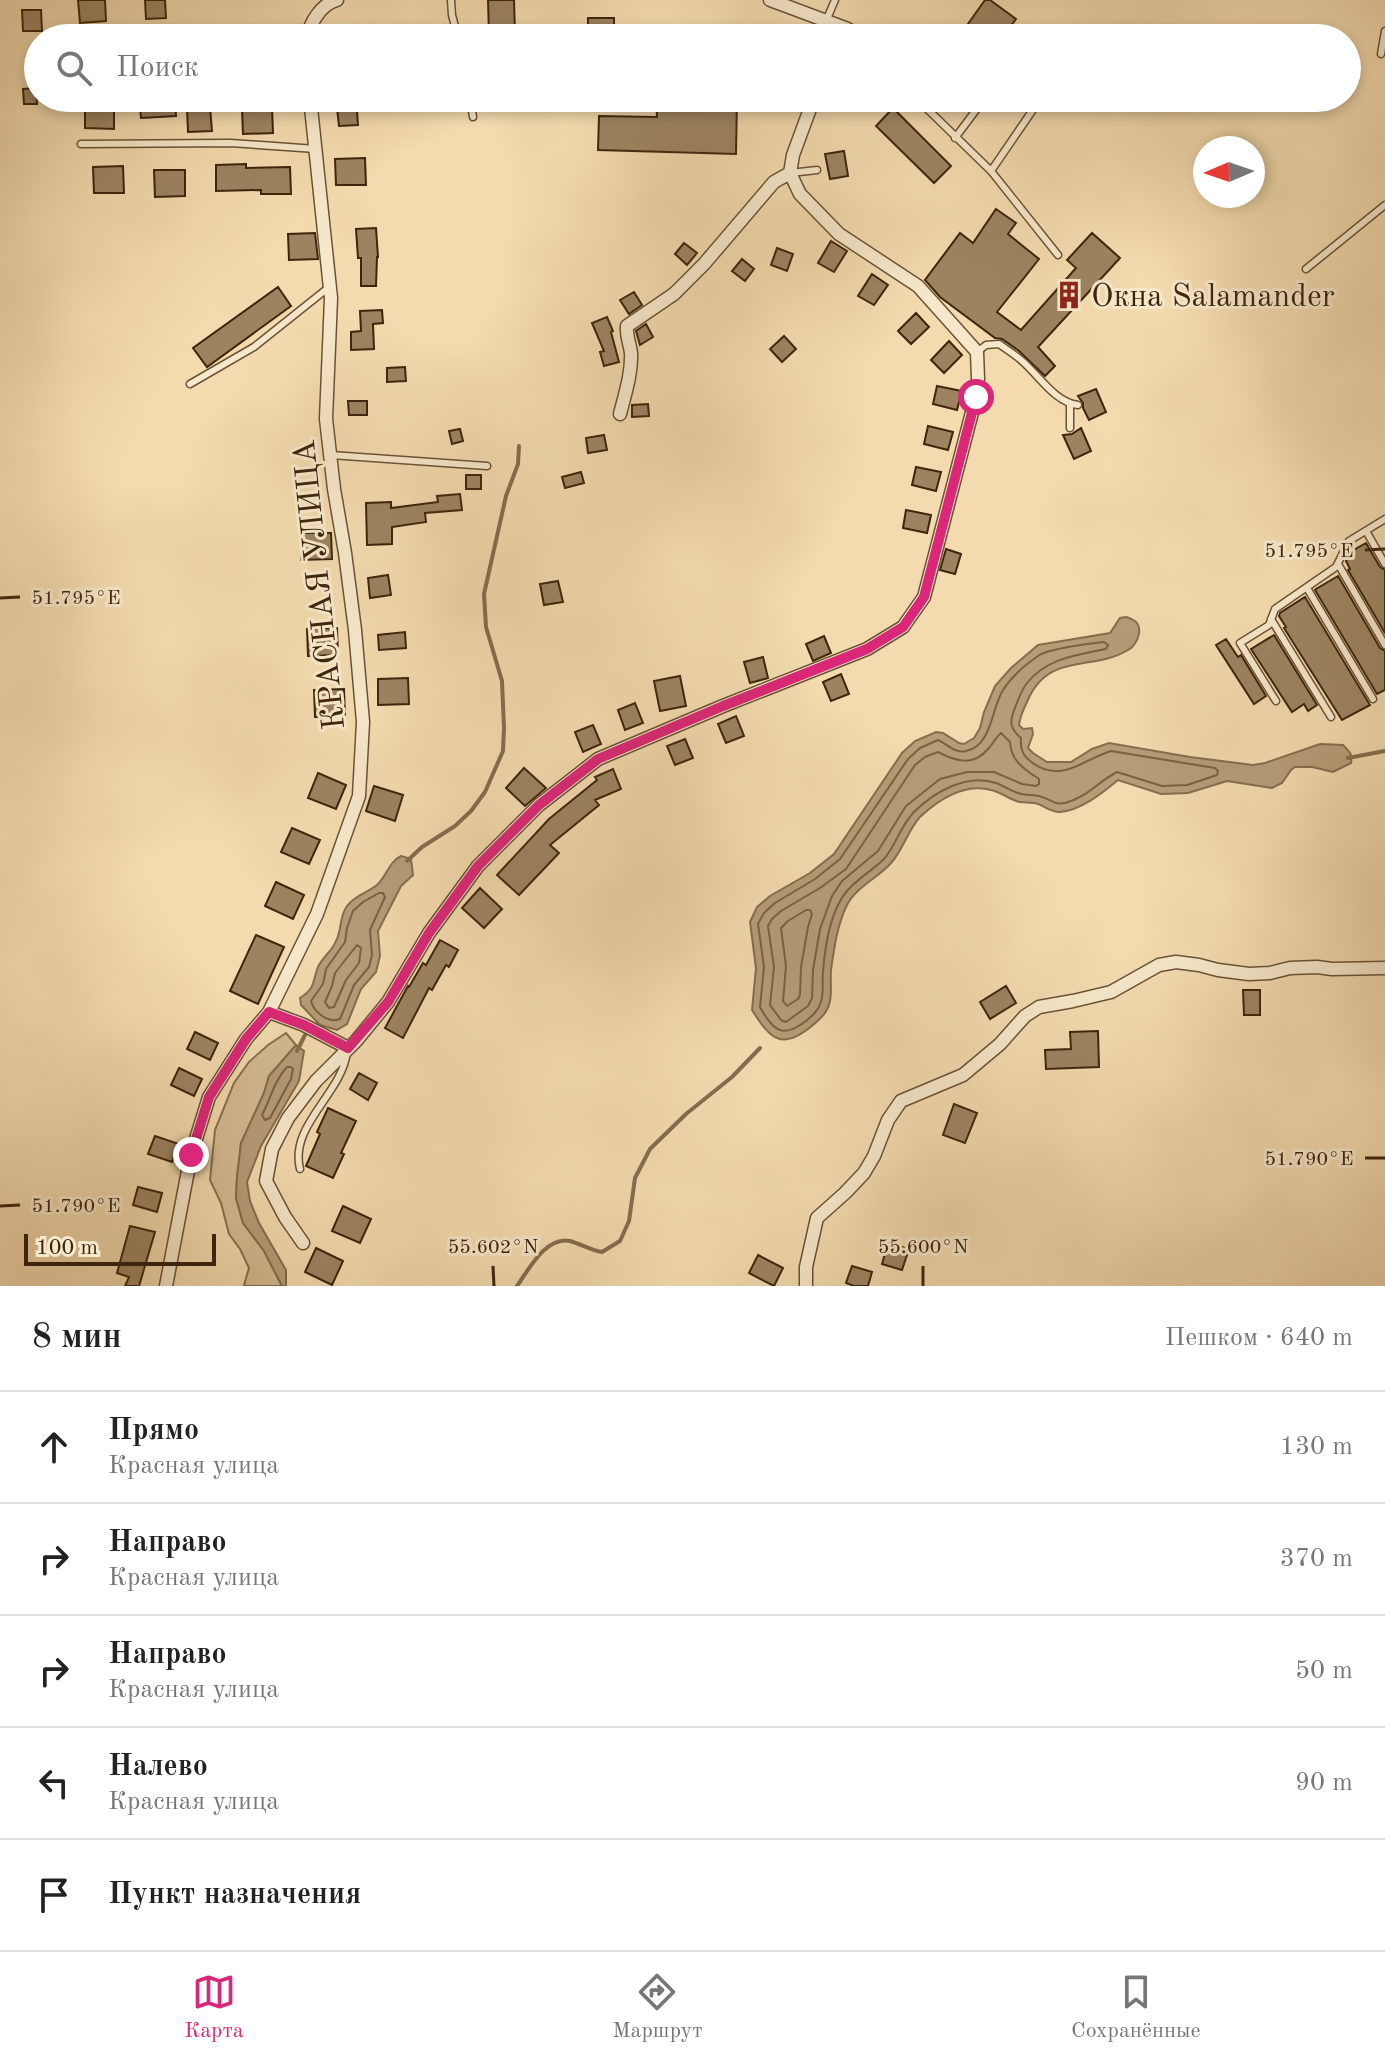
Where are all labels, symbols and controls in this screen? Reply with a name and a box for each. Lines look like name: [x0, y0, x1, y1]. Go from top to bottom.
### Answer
search box: [24, 24, 1361, 112]
icon: search: [52, 46, 96, 90]
text: Поиск: [116, 53, 199, 83]
north arrow: [1193, 136, 1265, 208]
building icon: Окна Salamander: [1054, 280, 1084, 310]
place label: Окна Salamander: [1091, 282, 1335, 314]
route start: [958, 379, 994, 415]
street label: КРАСНАЯ УЛИЦА: [290, 438, 352, 731]
text: 51.795°E: [1265, 542, 1354, 562]
text: 51.795°E: [32, 589, 121, 609]
route end: [173, 1137, 209, 1173]
text: 51.790°E: [1265, 1150, 1354, 1170]
text: 51.790°E: [32, 1197, 121, 1217]
scale bar: [24, 1230, 216, 1266]
text: 100 m: [36, 1237, 98, 1259]
text: 55.602°N: [448, 1238, 538, 1258]
text: 55.600°N: [878, 1238, 968, 1258]
text: 8 мин: [32, 1321, 122, 1355]
text: Пешком · 640 m: [1165, 1325, 1353, 1351]
text: Прямо: [108, 1416, 199, 1446]
icon: ahead: [32, 1425, 76, 1469]
text: 130 m: [1280, 1434, 1353, 1460]
text: Красная улица: [108, 1453, 279, 1479]
text: Направо: [108, 1528, 227, 1558]
icon: right: [32, 1537, 76, 1581]
text: 370 m: [1280, 1546, 1353, 1572]
text: Красная улица: [108, 1565, 279, 1591]
text: Направо: [108, 1640, 227, 1670]
icon: right: [32, 1649, 76, 1693]
text: 50 m: [1295, 1658, 1353, 1684]
text: Красная улица: [108, 1677, 279, 1703]
text: Налево: [108, 1752, 208, 1782]
icon: left: [32, 1761, 76, 1805]
text: 90 m: [1295, 1770, 1353, 1796]
text: Красная улица: [108, 1789, 279, 1815]
icon: arrive: [32, 1873, 76, 1917]
text: Пункт назначения: [108, 1880, 361, 1910]
tab: Карта: [184, 1970, 244, 2045]
tab: Маршрут: [612, 1970, 703, 2045]
tab: Сохранённые: [1071, 1970, 1201, 2045]

